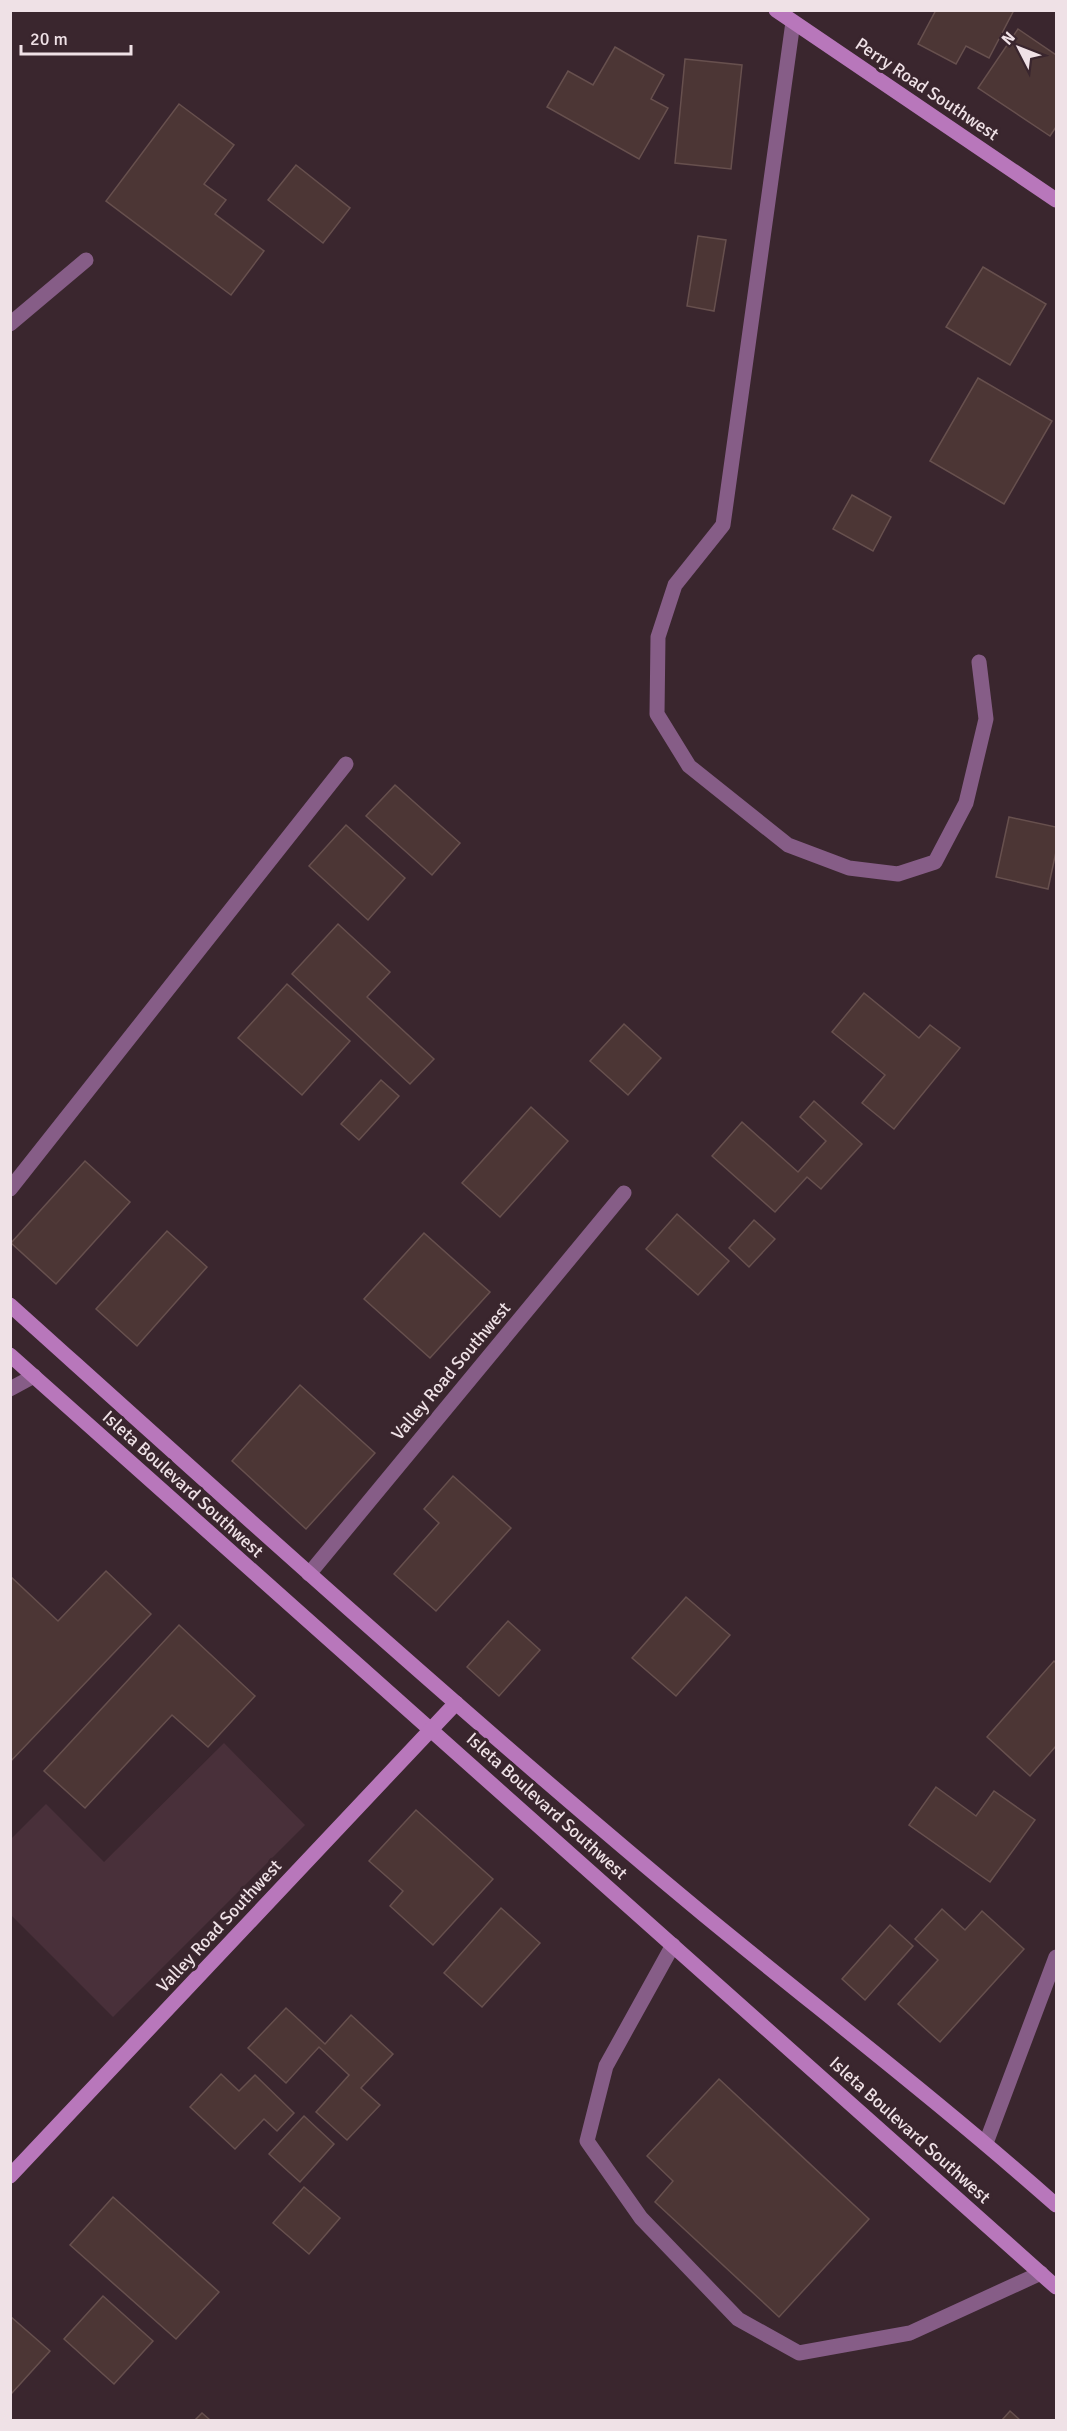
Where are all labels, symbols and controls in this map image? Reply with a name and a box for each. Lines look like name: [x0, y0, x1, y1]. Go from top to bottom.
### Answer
scale bar: [21, 18, 130, 56]
north arrow: [989, 18, 1049, 78]
text: 20 m: [30, 28, 68, 50]
text: N: [997, 28, 1020, 49]
street label: Perry Road Southwest: [851, 33, 1003, 145]
street label: Valley Road Southwest: [387, 1297, 515, 1445]
street label: Isleta Boulevard Southwest: [98, 1406, 268, 1562]
street label: Isleta Boulevard Southwest: [462, 1728, 632, 1884]
street label: Valley Road Southwest: [152, 1855, 286, 1997]
street label: Isleta Boulevard Southwest: [825, 2052, 995, 2208]

